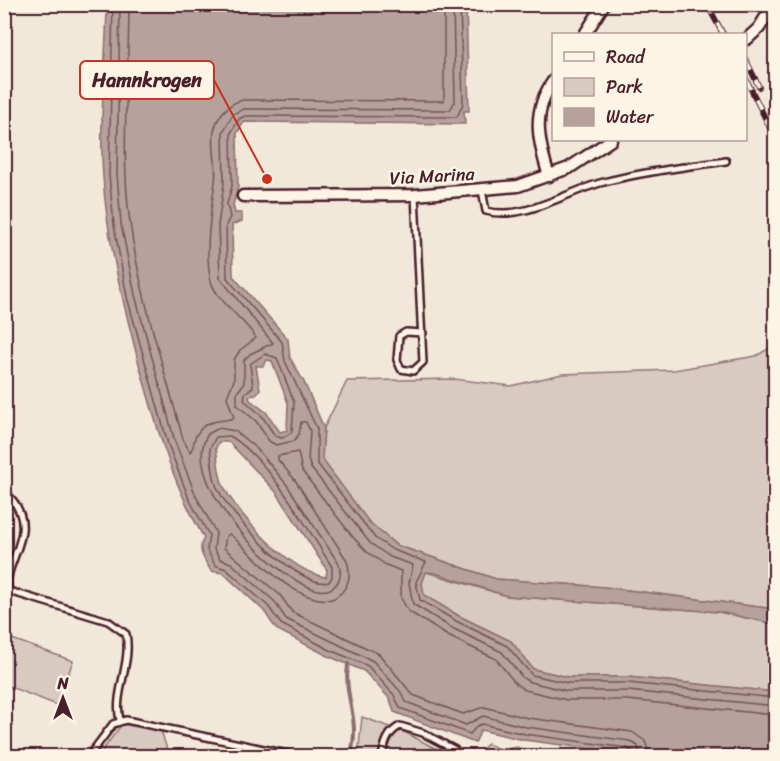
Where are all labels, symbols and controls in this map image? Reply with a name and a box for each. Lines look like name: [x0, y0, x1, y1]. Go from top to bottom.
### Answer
legend: [552, 33, 747, 141]
text: Road: [606, 41, 646, 73]
callout: Hamnkrogen: [80, 61, 214, 99]
text: Hamnkrogen: [91, 63, 202, 98]
text: Park: [606, 71, 643, 103]
text: Water: [606, 101, 655, 133]
street label: Via Marina: [389, 158, 476, 194]
north arrow: [33, 668, 93, 728]
text: N: [56, 669, 69, 698]

